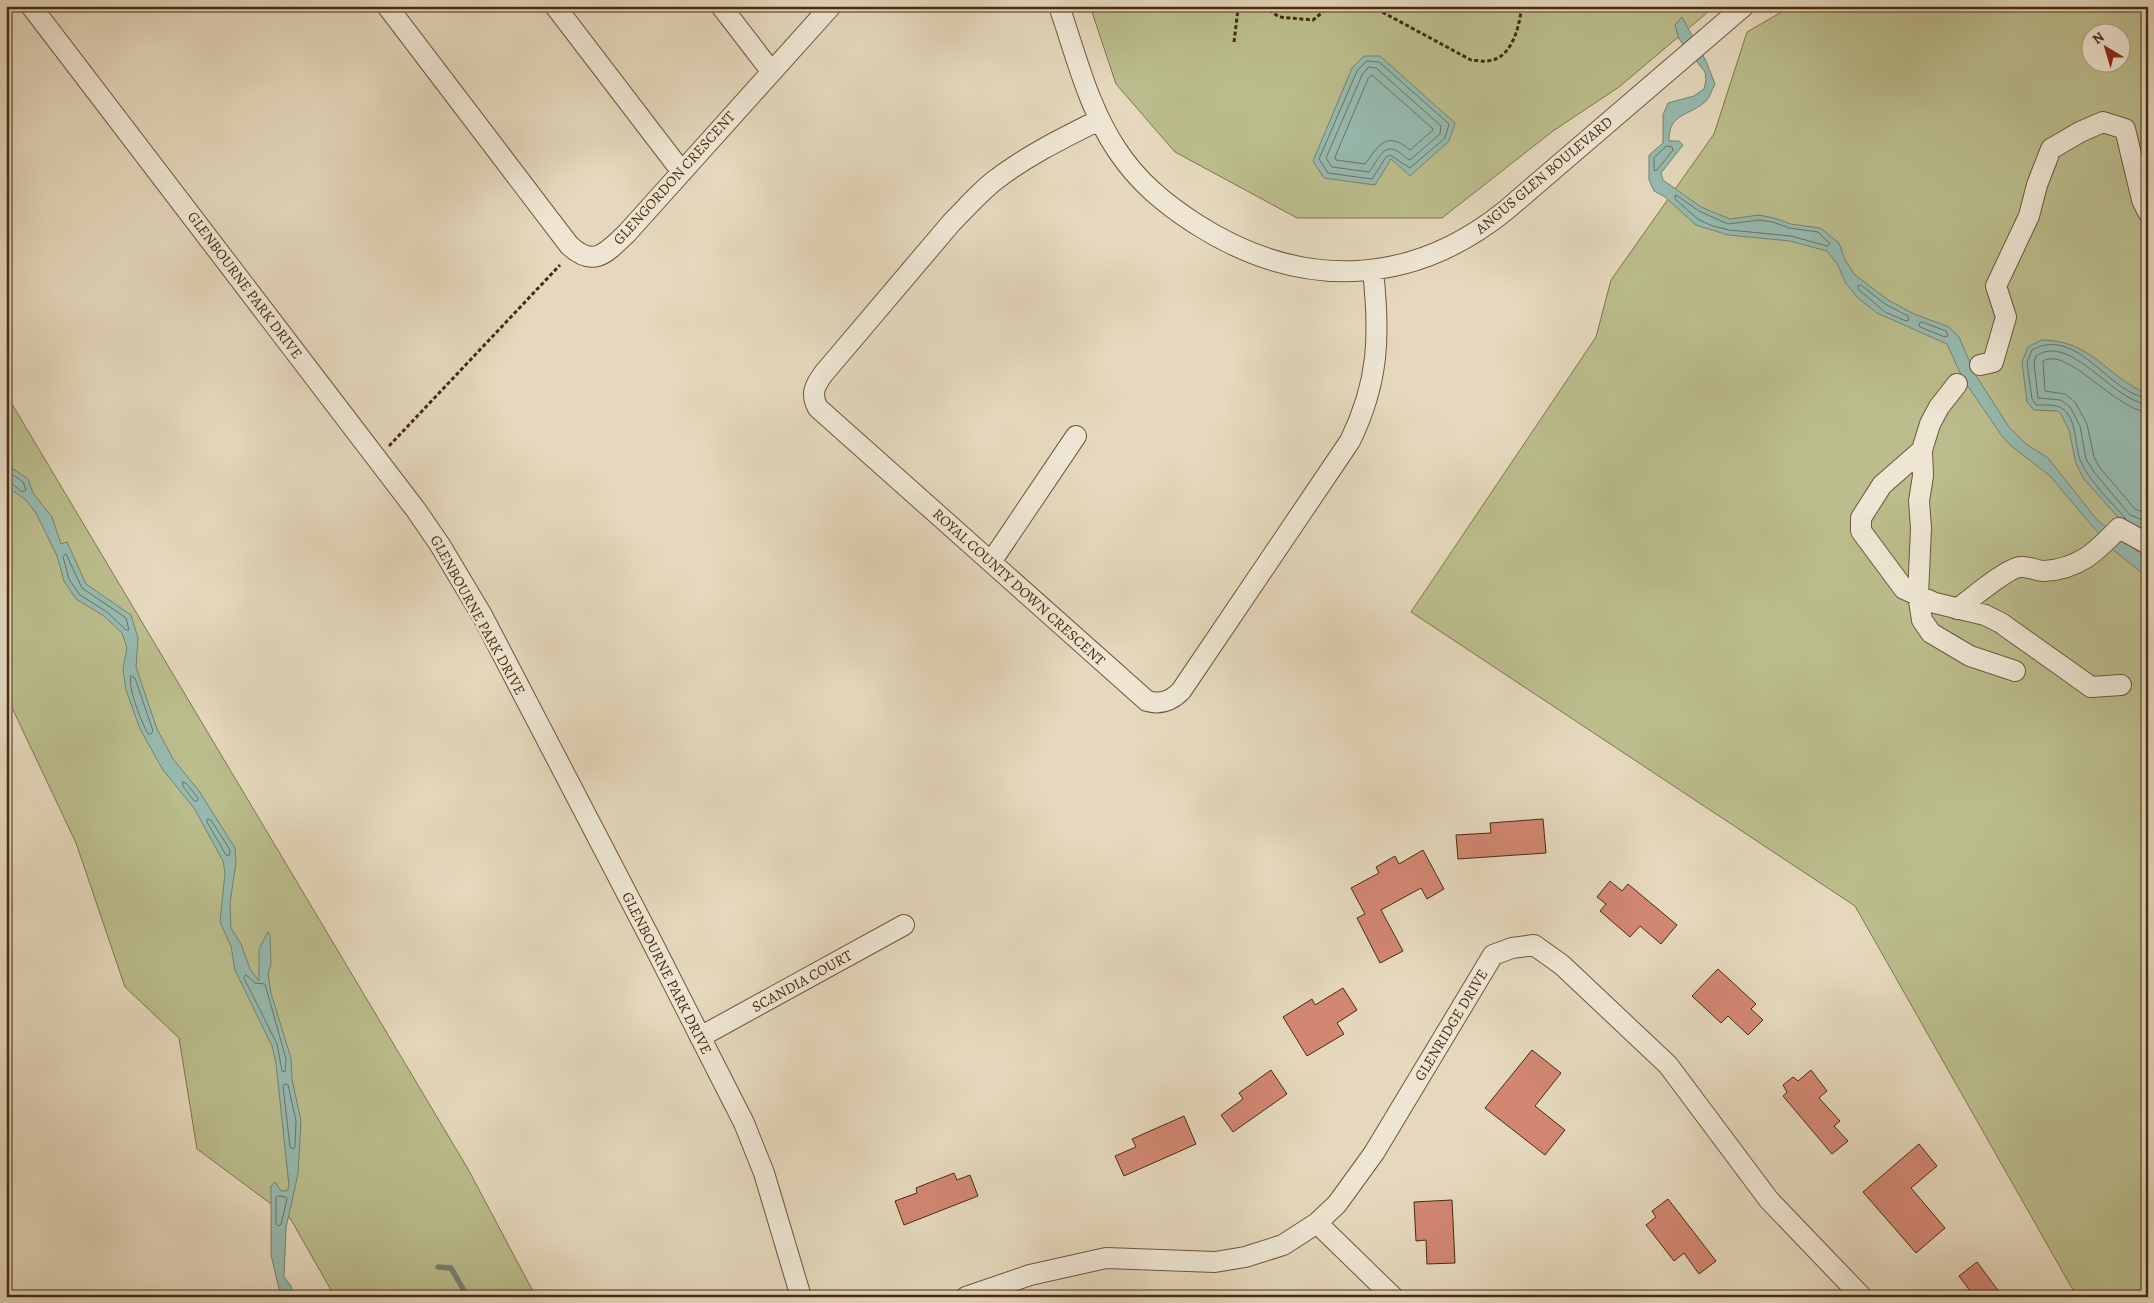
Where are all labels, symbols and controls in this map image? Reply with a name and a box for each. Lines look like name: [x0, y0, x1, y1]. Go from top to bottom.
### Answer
north arrow: [2082, 22, 2132, 72]
text: N: [2088, 28, 2108, 49]
street label: GLENGORDON CRESCENT: [609, 106, 740, 249]
street label: ANGUS GLEN BOULEVARD: [1470, 112, 1617, 239]
street label: GLENBOURNE PARK DRIVE: [183, 207, 307, 363]
street label: ROYAL COUNTY DOWN CRESCENT: [928, 504, 1110, 671]
street label: GLENBOURNE PARK DRIVE: [426, 532, 530, 698]
street label: GLENBOURNE PARK DRIVE: [617, 888, 717, 1058]
street label: SCANDIA COURT: [748, 945, 856, 1017]
street label: GLENRIDGE DRIVE: [1410, 965, 1492, 1085]

